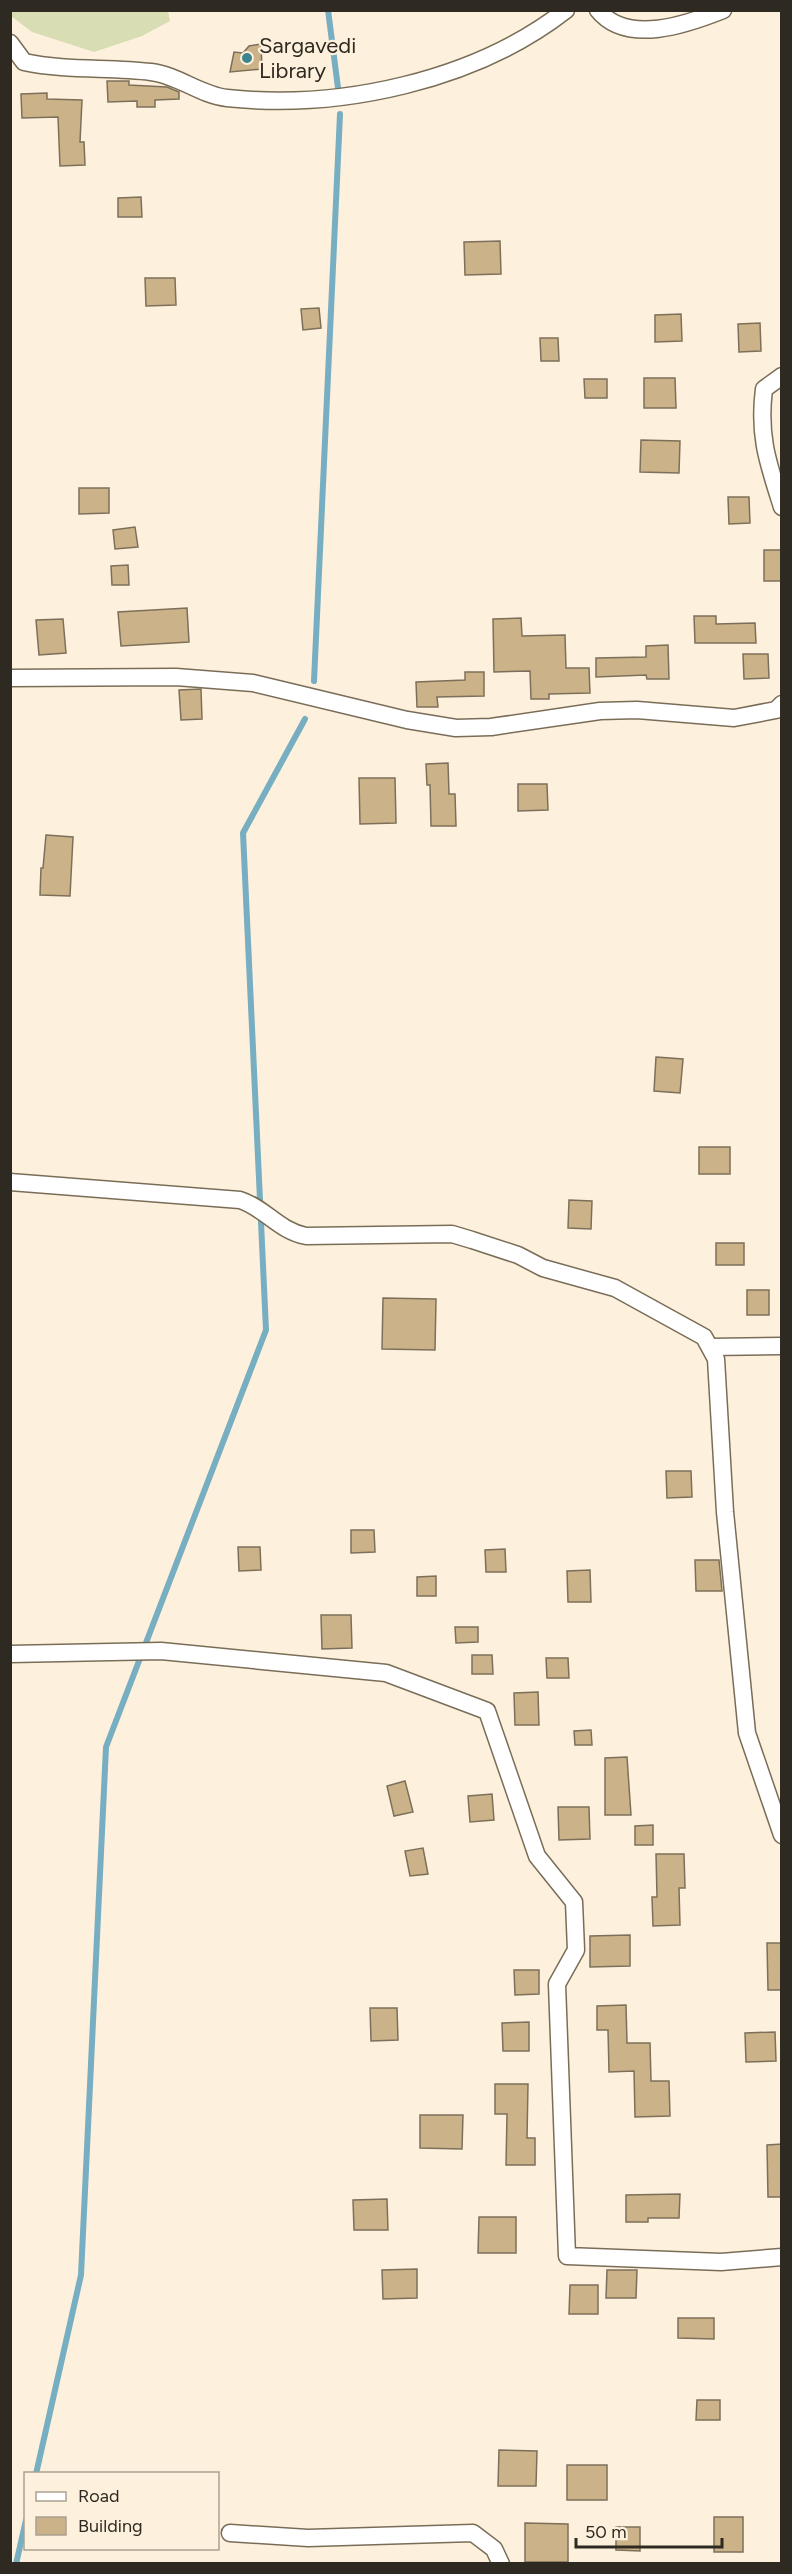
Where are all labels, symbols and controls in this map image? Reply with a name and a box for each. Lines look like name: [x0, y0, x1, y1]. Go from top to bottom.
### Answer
place label: Sargavedi Library: [259, 32, 356, 84]
marker: Sargavedi Library: [240, 51, 254, 65]
legend: [24, 2472, 219, 2550]
text: Road: [78, 2485, 119, 2507]
scale bar: [576, 2511, 722, 2549]
text: Building: [78, 2515, 143, 2537]
text: 50 m: [585, 2521, 627, 2543]

